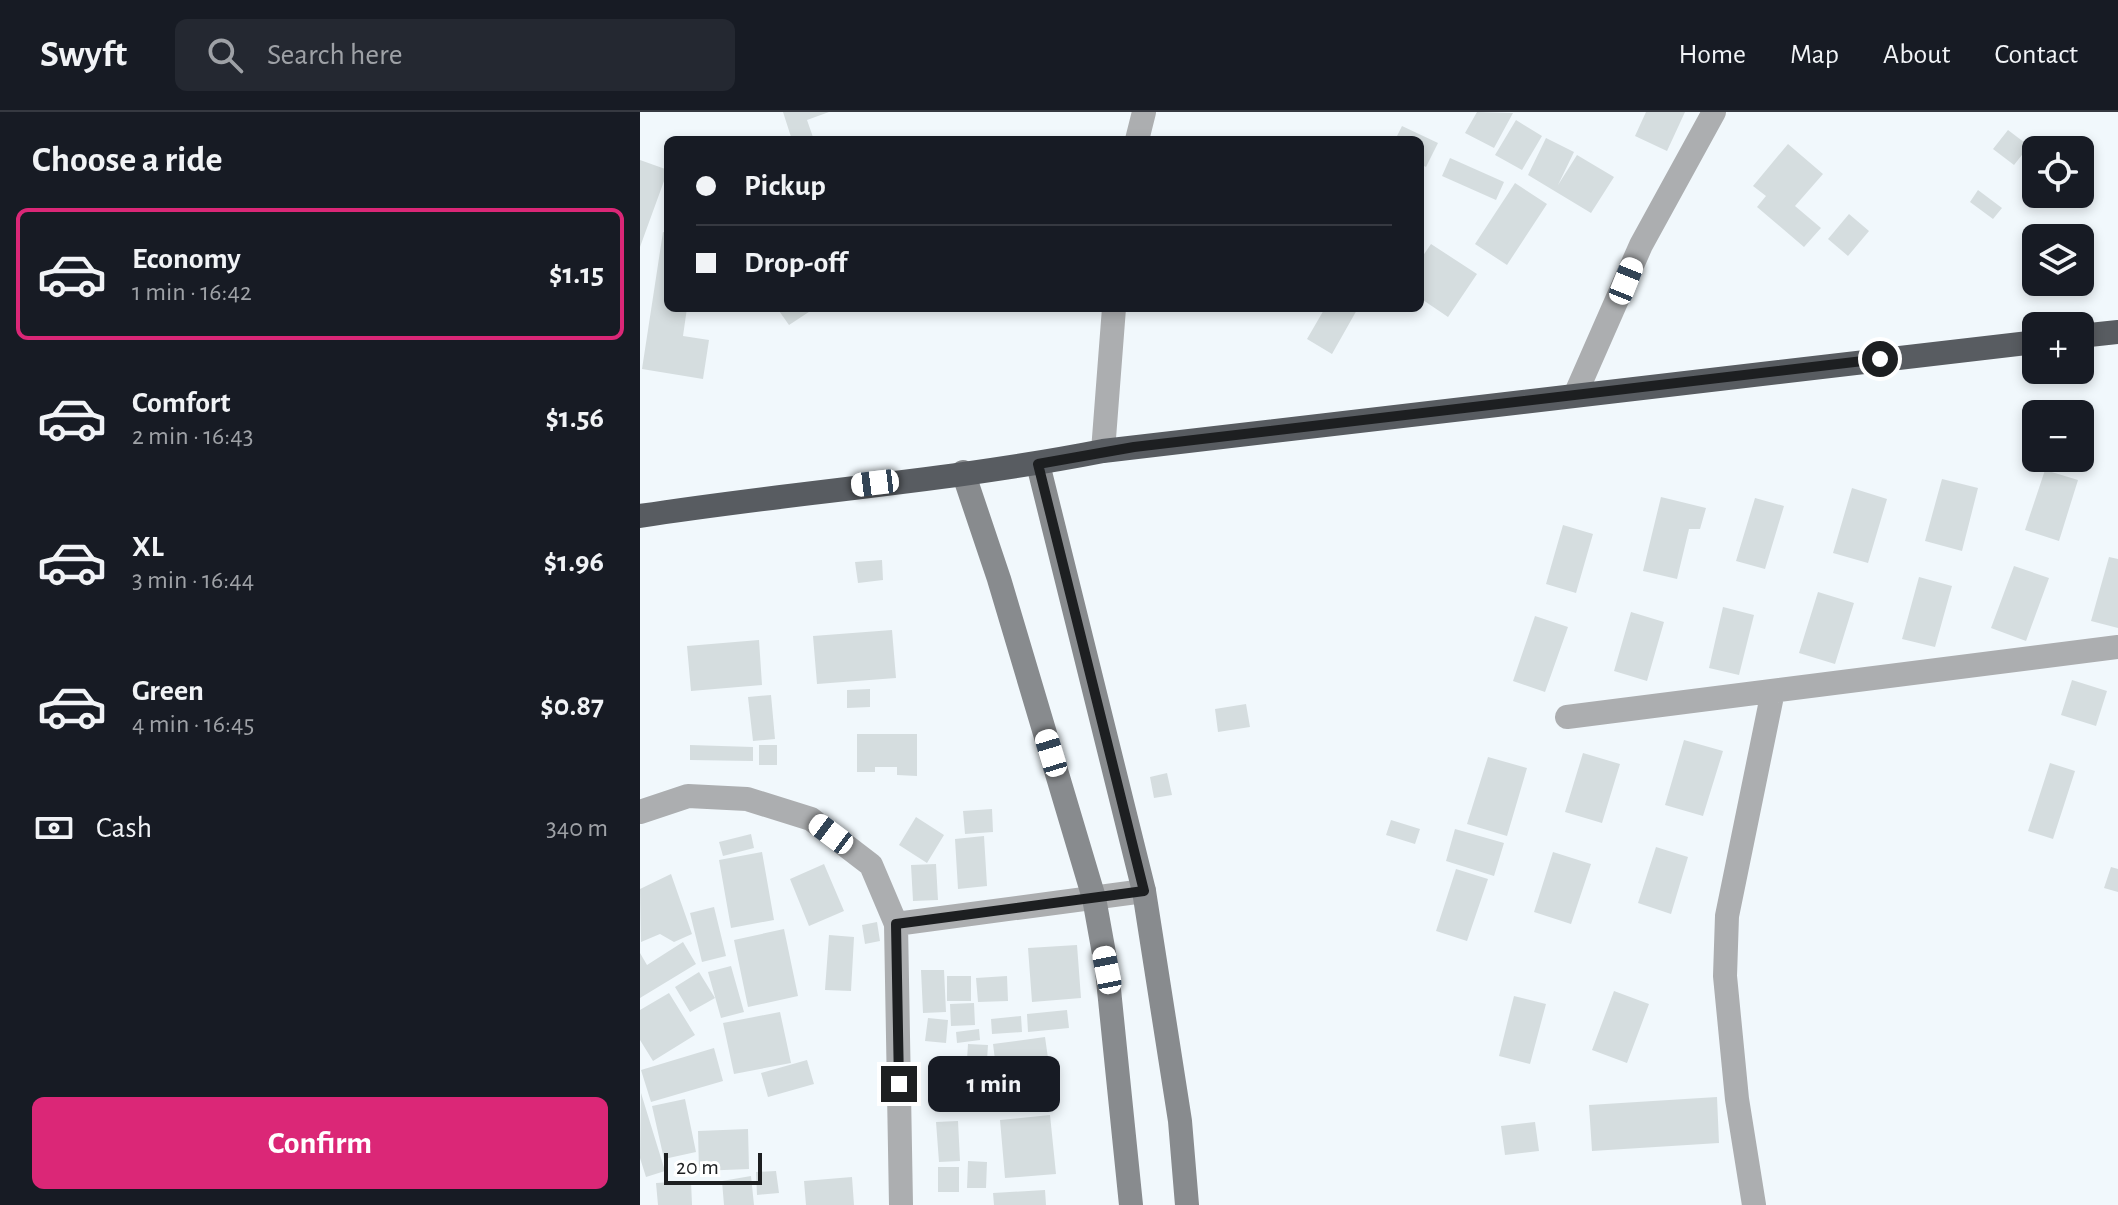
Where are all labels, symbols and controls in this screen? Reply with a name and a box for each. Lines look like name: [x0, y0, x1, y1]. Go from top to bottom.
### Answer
search box: [175, 19, 735, 91]
icon: search: [203, 33, 247, 77]
text: Swyft: [40, 36, 127, 74]
text: Search here: [267, 40, 403, 70]
text: Home: [1679, 41, 1746, 69]
text: Map: [1790, 41, 1839, 69]
text: About: [1883, 41, 1951, 69]
text: Contact: [1995, 41, 2078, 69]
map controls: [2022, 136, 2094, 472]
button: locate: [2022, 136, 2094, 208]
text: Choose a ride: [32, 142, 222, 178]
text: Pickup: [744, 171, 826, 201]
button: layers: [2022, 224, 2094, 296]
icon: car: [36, 238, 108, 310]
text: Economy: [132, 244, 241, 274]
text: Drop-off: [744, 248, 847, 278]
car: [1606, 254, 1646, 308]
text: $1.15: [549, 259, 604, 289]
text: 1 min · 16:42: [132, 279, 252, 305]
button: +: [2022, 312, 2094, 384]
route start: [1862, 341, 1898, 377]
icon: car: [36, 382, 108, 454]
text: Comfort: [132, 388, 231, 418]
button: −: [2022, 400, 2094, 472]
text: $1.56: [545, 403, 604, 433]
text: 2 min · 16:43: [132, 423, 254, 449]
car: [850, 468, 900, 498]
icon: car: [36, 526, 108, 598]
text: XL: [132, 532, 164, 562]
text: $1.96: [544, 547, 604, 577]
text: 3 min · 16:44: [132, 567, 254, 593]
icon: car: [36, 670, 108, 742]
text: Green: [132, 676, 204, 706]
text: $0.87: [540, 691, 604, 721]
text: 4 min · 16:45: [132, 711, 254, 737]
car: [1033, 727, 1069, 779]
icon: cash: [32, 806, 76, 850]
car: [805, 810, 857, 858]
text: Cash: [96, 813, 152, 843]
text: 340 m: [546, 815, 608, 841]
car: [1091, 944, 1123, 996]
callout: 1 min: [927, 1056, 1059, 1112]
route end: [881, 1066, 917, 1102]
text: 1 min: [967, 1071, 1021, 1097]
button: Confirm: [32, 1097, 608, 1189]
scale bar: [664, 1149, 762, 1185]
text: 20 m: [676, 1156, 719, 1178]

